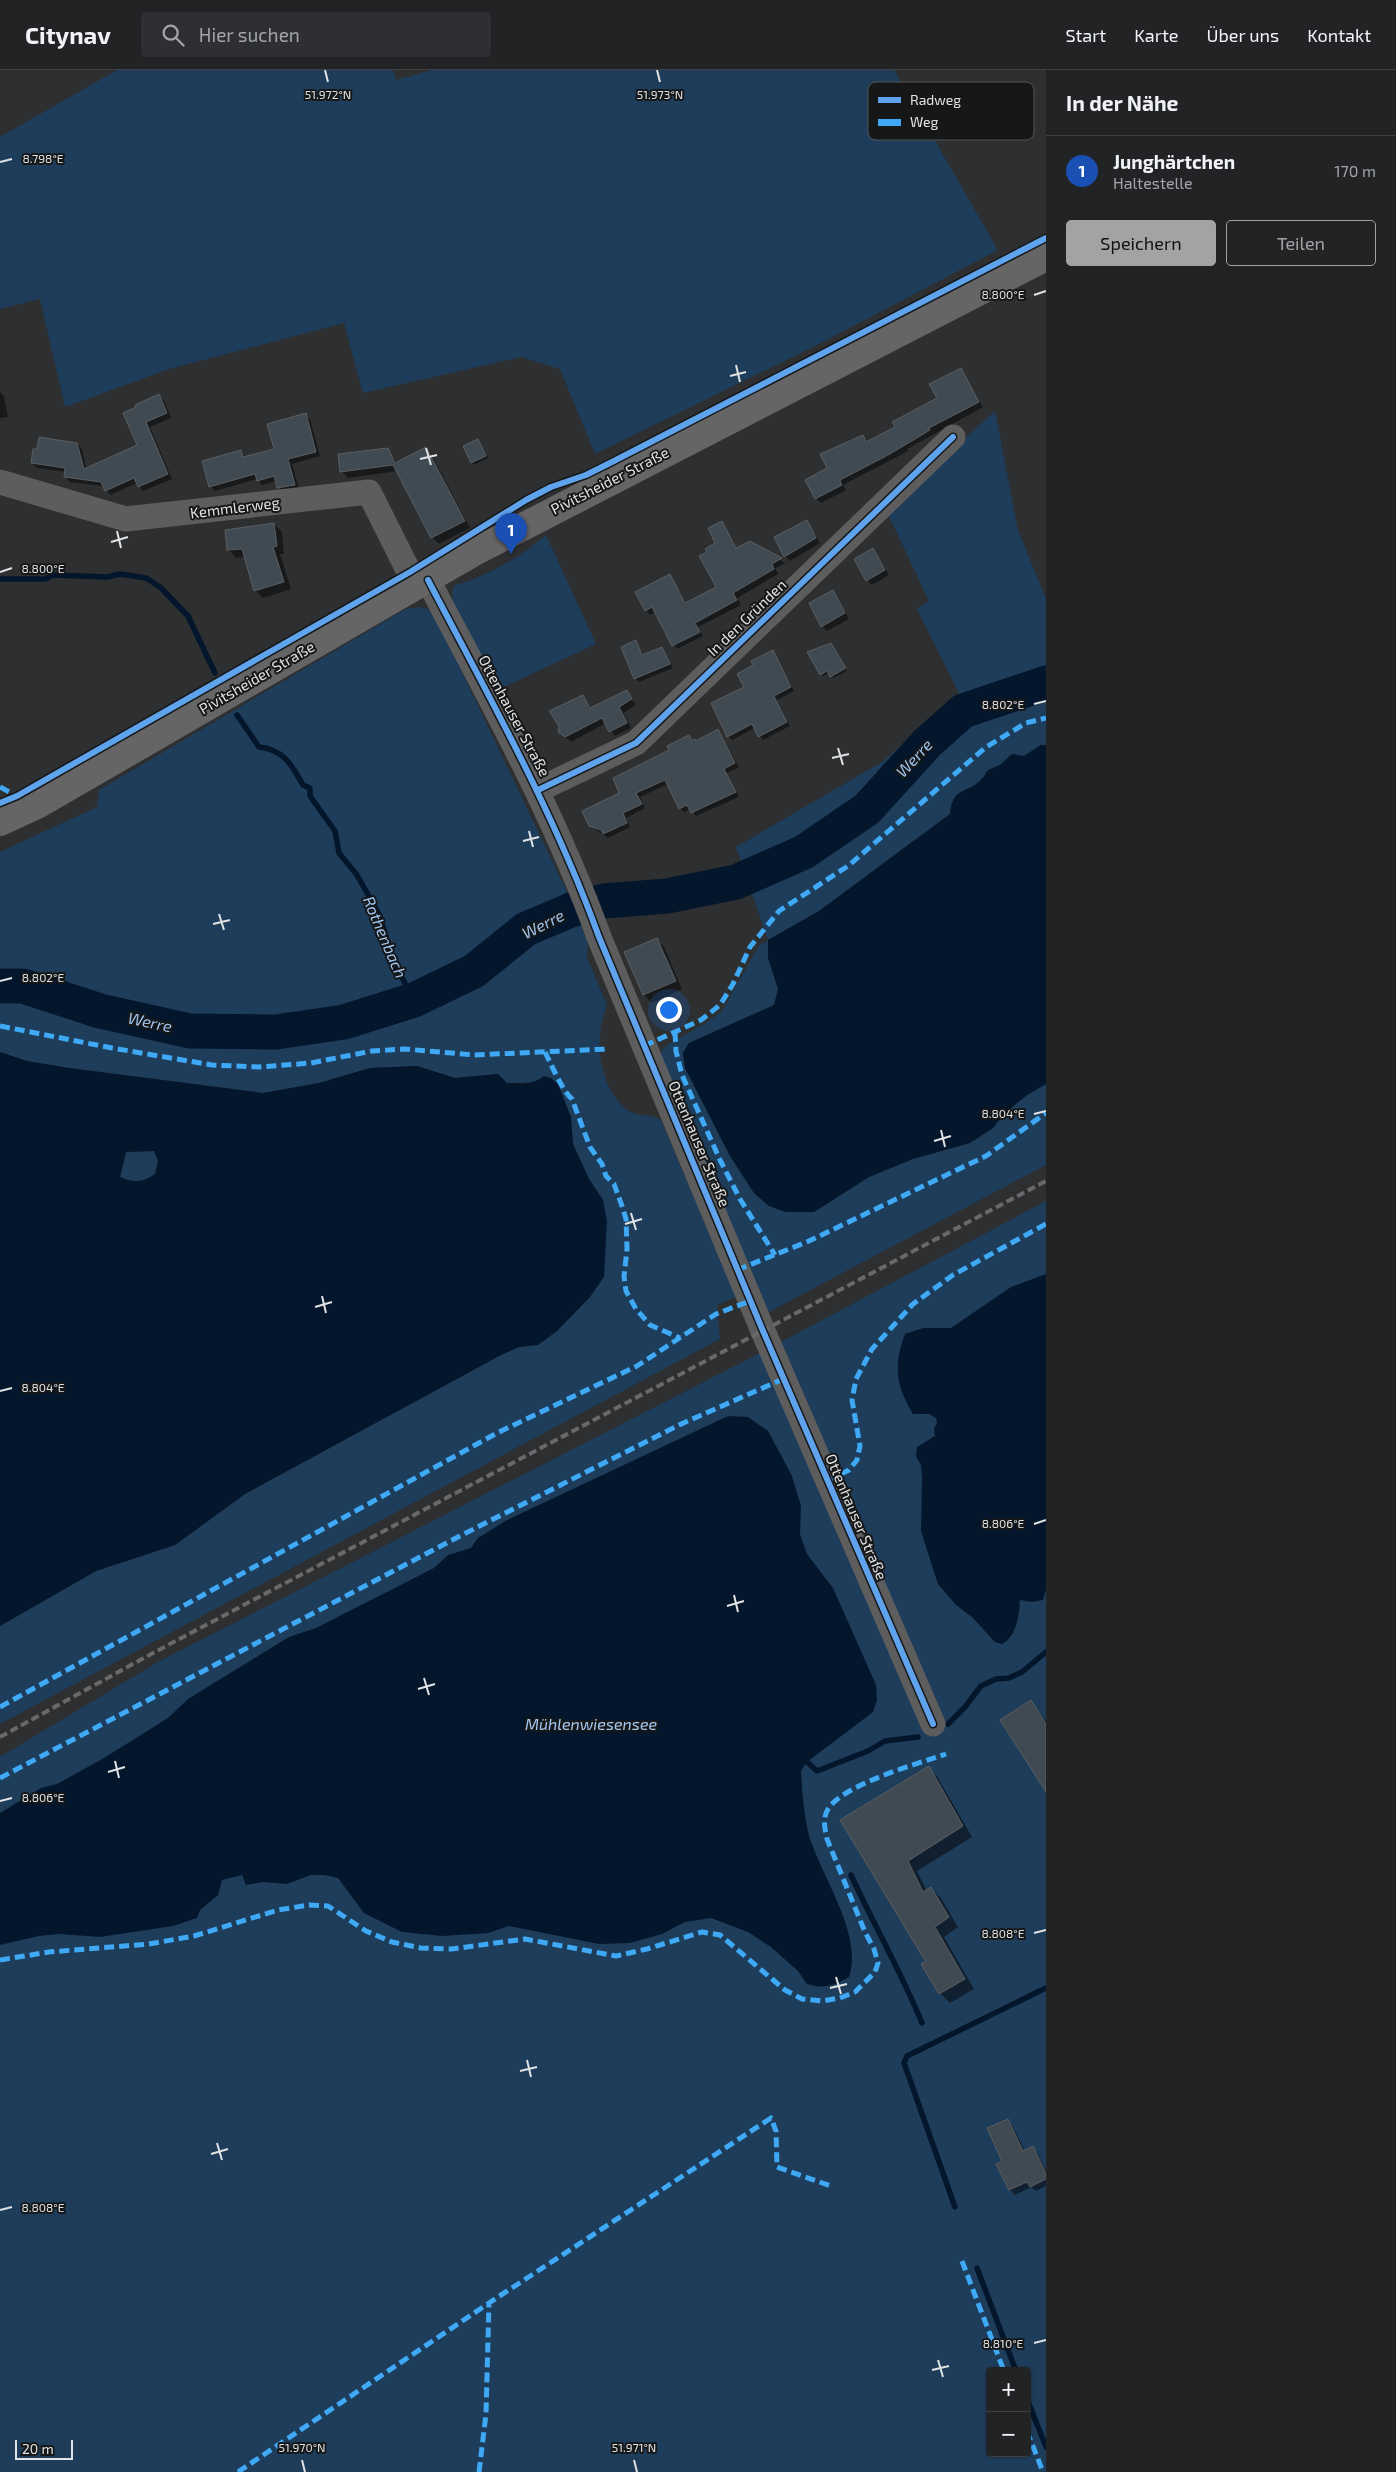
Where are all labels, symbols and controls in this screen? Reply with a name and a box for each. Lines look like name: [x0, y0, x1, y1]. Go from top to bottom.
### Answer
search box: [141, 12, 491, 57]
text: Citynav: [25, 20, 111, 49]
icon: search: [159, 21, 187, 49]
text: Hier suchen: [199, 23, 300, 46]
text: Start: [1065, 24, 1106, 46]
text: Karte: [1134, 24, 1179, 46]
text: Über uns: [1207, 24, 1279, 46]
text: Kontakt: [1307, 24, 1371, 46]
legend: [868, 82, 1034, 140]
text: 51.972°N: [305, 87, 351, 101]
text: 51.973°N: [637, 87, 683, 101]
text: In der Nähe: [1066, 90, 1178, 115]
text: Radweg: [910, 91, 961, 108]
text: Weg: [910, 113, 939, 130]
text: Junghärtchen: [1113, 150, 1235, 173]
text: 8.798°E: [23, 151, 64, 165]
text: 1: [1079, 161, 1085, 180]
text: 170 m: [1334, 161, 1376, 180]
text: Haltestelle: [1113, 173, 1193, 192]
button: Speichern: [1066, 220, 1216, 266]
button: Teilen: [1226, 220, 1376, 266]
text: 8.800°E: [982, 287, 1025, 301]
street label: Pivitsheider Straße: [547, 443, 672, 518]
street label: Kemmlerweg: [189, 492, 281, 521]
pin: 1: [495, 513, 527, 554]
text: 8.800°E: [22, 561, 65, 575]
street label: In den Gründen: [703, 575, 790, 659]
street label: Pivitsheider Straße: [196, 637, 317, 717]
street label: Ottenhauser Straße: [475, 652, 555, 779]
text: 8.802°E: [982, 697, 1024, 711]
water label: Werre: [891, 735, 936, 780]
water label: Rothenbach: [360, 893, 411, 981]
water label: Werre: [519, 905, 567, 942]
text: 8.802°E: [22, 970, 64, 984]
your location: [656, 997, 682, 1023]
water label: Werre: [126, 1008, 174, 1036]
street label: Ottenhauser Straße: [665, 1078, 735, 1209]
text: 8.804°E: [981, 1106, 1025, 1120]
text: 8.804°E: [21, 1380, 65, 1394]
street label: Ottenhauser Straße: [822, 1451, 892, 1582]
text: 8.806°E: [982, 1516, 1025, 1530]
water label: Mühlenwiesensee: [525, 1714, 658, 1733]
text: 8.806°E: [22, 1790, 65, 1804]
text: 8.808°E: [982, 1926, 1025, 1940]
text: 8.808°E: [22, 2200, 65, 2214]
text: 8.810°E: [983, 2336, 1023, 2350]
map controls: [986, 2367, 1031, 2457]
button: +: [986, 2367, 1031, 2412]
button: −: [986, 2412, 1031, 2457]
scale bar: [15, 2437, 72, 2460]
text: 20 m: [22, 2440, 54, 2457]
text: 51.970°N: [278, 2440, 326, 2454]
text: 51.971°N: [612, 2440, 656, 2454]

